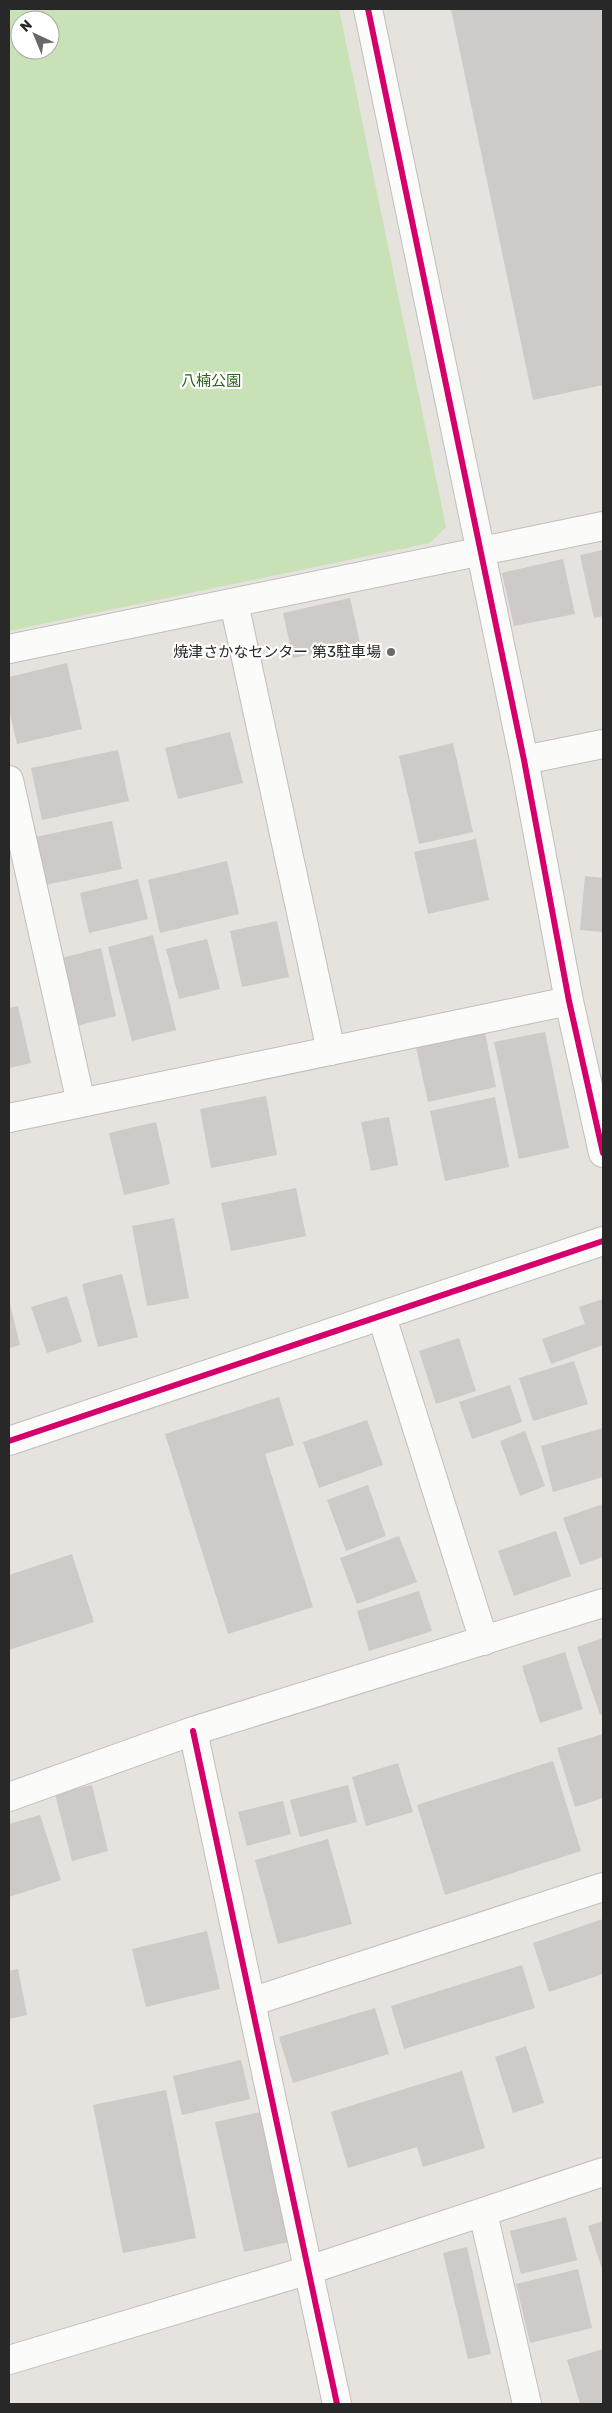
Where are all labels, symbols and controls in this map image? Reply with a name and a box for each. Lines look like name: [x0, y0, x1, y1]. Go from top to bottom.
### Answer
north arrow: [10, 10, 60, 60]
text: N: [17, 16, 36, 36]
park label: 八楠公園: [181, 372, 241, 390]
place label: 焼津さかなセンター 第3駐車場: [173, 643, 381, 661]
marker: 焼津さかなセンター 第3駐車場: [385, 646, 397, 658]

